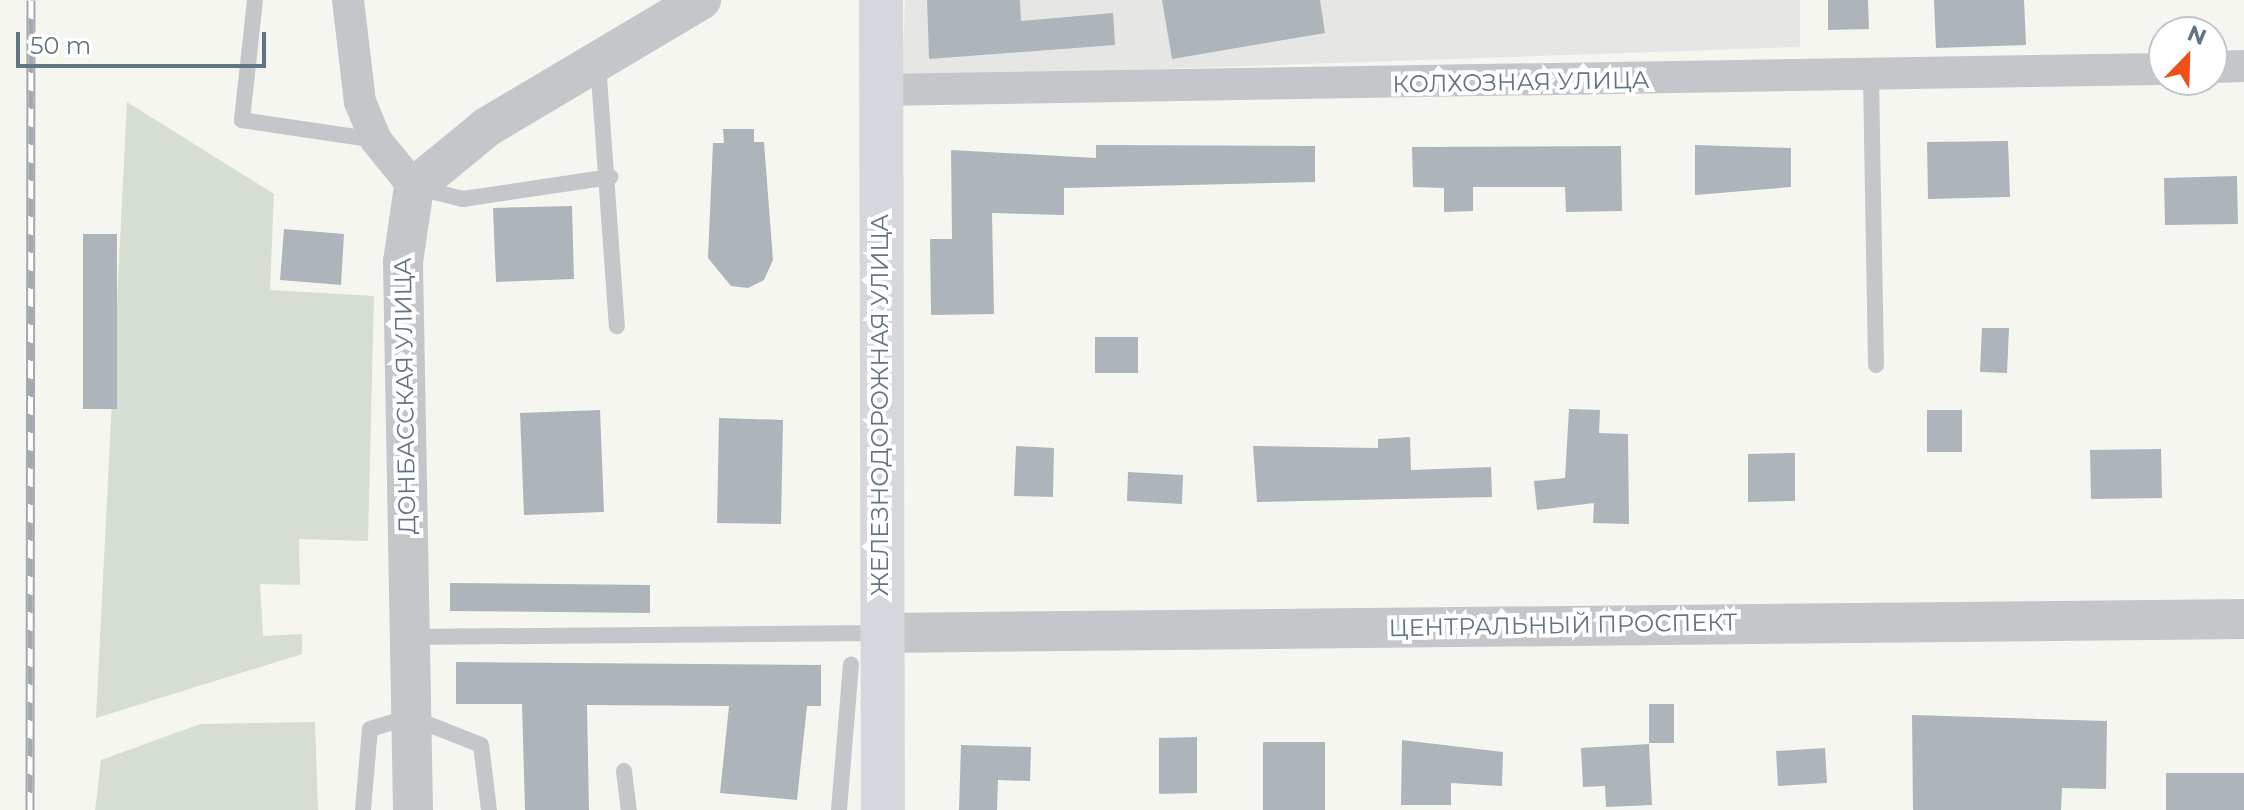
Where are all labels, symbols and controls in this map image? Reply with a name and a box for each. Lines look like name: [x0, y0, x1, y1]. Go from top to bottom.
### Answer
scale bar: [20, 16, 270, 66]
north arrow: [2148, 16, 2228, 96]
text: N: [2183, 19, 2210, 51]
text: 50 m: [30, 31, 91, 60]
street label: КОЛХОЗНАЯ УЛИЦА: [1392, 65, 1650, 99]
street label: ЖЕЛЕЗНОДОРОЖНАЯ УЛИЦА: [866, 214, 894, 596]
street label: ДОНБАССКАЯ УЛИЦА: [388, 257, 422, 535]
street label: ЦЕНТРАЛЬНЫЙ ПРОСПЕКТ: [1388, 608, 1738, 642]

